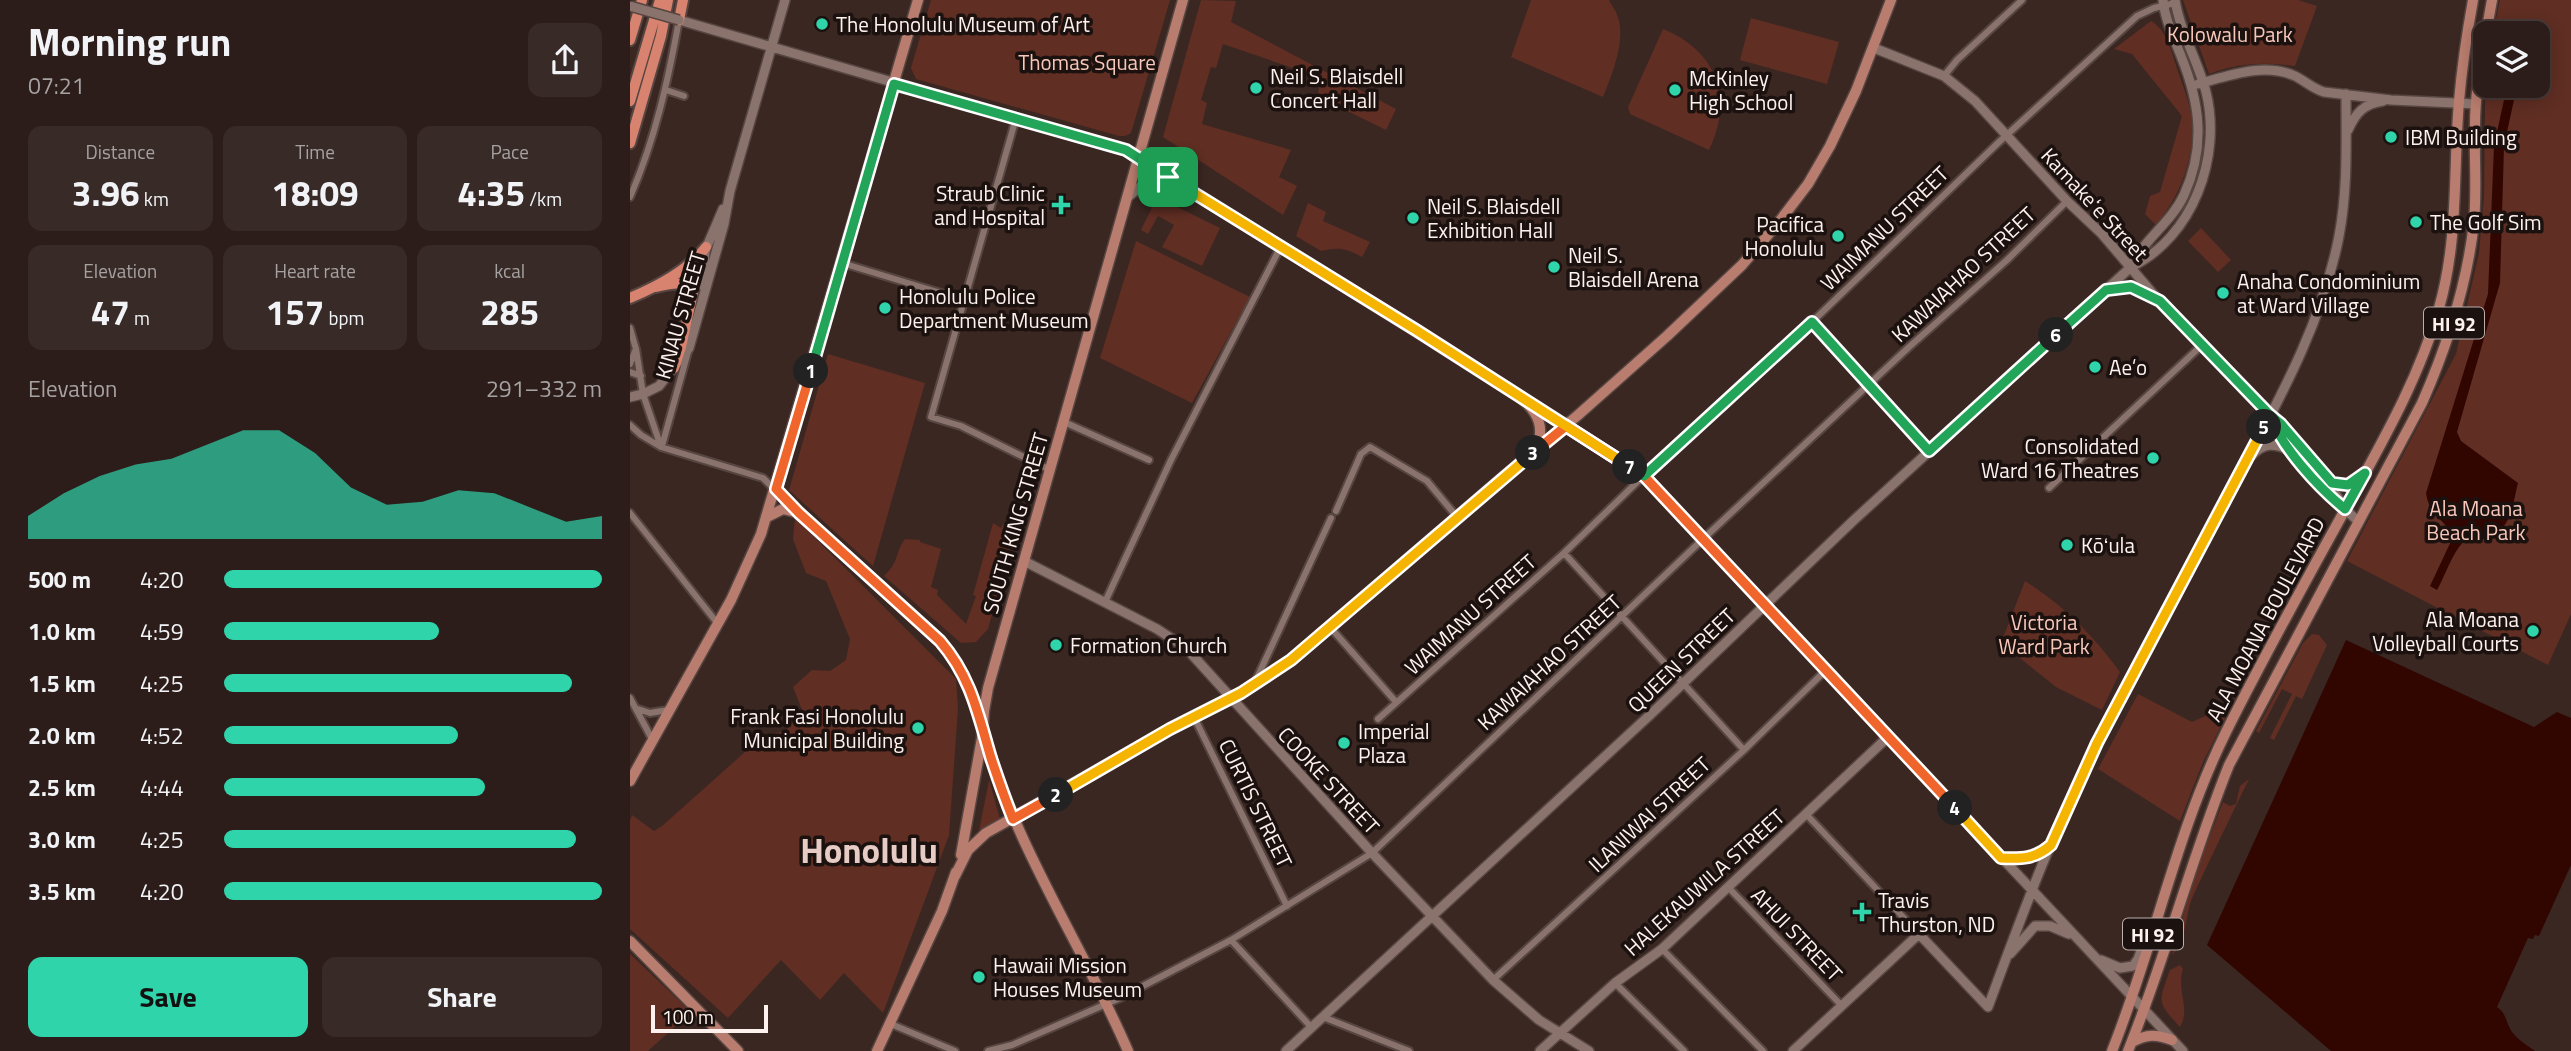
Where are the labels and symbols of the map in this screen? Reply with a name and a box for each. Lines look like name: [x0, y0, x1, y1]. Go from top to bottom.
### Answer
place label: The Honolulu Museum of Art: [836, 8, 1091, 40]
marker: The Honolulu Museum of Art: [814, 16, 830, 32]
park label: Kolowalu Park: [2167, 18, 2293, 50]
park label: Thomas Square: [1018, 46, 1156, 78]
place label: Neil S. Blaisdell Concert Hall: [1270, 60, 1403, 116]
place label: McKinley High School: [1689, 62, 1793, 118]
marker: Neil S. Blaisdell Concert Hall: [1248, 80, 1264, 96]
marker: McKinley High School: [1667, 82, 1683, 98]
place label: IBM Building: [2405, 121, 2517, 153]
marker: IBM Building: [2383, 129, 2399, 145]
street label: Kamakeʻe Street: [2034, 140, 2157, 268]
pin: [1138, 147, 1198, 207]
street label: WAIMANU STREET: [1812, 158, 1956, 298]
place label: Straub Clinic and Hospital: [934, 177, 1045, 233]
place label: Neil S. Blaisdell Exhibition Hall: [1427, 190, 1560, 246]
marker: Straub Clinic and Hospital: [1051, 195, 1071, 215]
street label: KAWAIAHAO STREET: [1884, 199, 2042, 349]
place label: The Golf Sim: [2430, 206, 2542, 238]
place label: Pacifica Honolulu: [1744, 208, 1824, 264]
marker: Neil S. Blaisdell Exhibition Hall: [1405, 210, 1421, 226]
marker: The Golf Sim: [2408, 214, 2424, 230]
marker: Pacifica Honolulu: [1830, 228, 1846, 244]
place label: Neil S. Blaisdell Arena: [1568, 239, 1699, 295]
street label: KINAU STREET: [647, 247, 713, 383]
marker: Neil S. Blaisdell Arena: [1546, 259, 1562, 275]
place label: Anaha Condominium at Ward Village: [2237, 265, 2420, 321]
place label: Honolulu Police Department Museum: [899, 280, 1089, 336]
marker: Anaha Condominium at Ward Village: [2215, 285, 2231, 301]
marker: Honolulu Police Department Museum: [877, 300, 893, 316]
road number: HI 92: [2424, 308, 2484, 338]
pin: 6: [2038, 318, 2074, 352]
place label: Ae‘o: [2109, 351, 2147, 383]
pin: 1: [794, 354, 828, 388]
marker: Ae‘o: [2087, 359, 2103, 375]
pin: 5: [2246, 410, 2282, 444]
street label: SOUTH KING STREET: [974, 429, 1056, 617]
place label: Consolidated Ward 16 Theatres: [1981, 430, 2139, 486]
pin: 3: [1516, 435, 1550, 470]
pin: 7: [1612, 449, 1648, 484]
marker: Consolidated Ward 16 Theatres: [2145, 450, 2161, 466]
park label: Ala Moana Beach Park: [2426, 492, 2526, 548]
street label: ALA MOANA BOULEVARD: [2197, 511, 2333, 727]
place label: Kōʻula: [2081, 529, 2135, 561]
marker: Kōʻula: [2059, 537, 2075, 553]
street label: WAIMANU STREET: [1397, 546, 1543, 682]
street label: KAWAIAHAO STREET: [1470, 587, 1628, 737]
street label: QUEEN STREET: [1620, 600, 1742, 720]
place label: Ala Moana Volleyball Courts: [2372, 603, 2519, 659]
park label: Victoria Ward Park: [1998, 606, 2090, 662]
marker: Ala Moana Volleyball Courts: [2525, 623, 2541, 639]
place label: Formation Church: [1070, 629, 1227, 661]
marker: Formation Church: [1048, 637, 1064, 653]
place label: Frank Fasi Honolulu Municipal Building: [730, 700, 904, 756]
place label: Imperial Plaza: [1358, 715, 1430, 771]
street label: COOKE STREET: [1271, 719, 1387, 841]
marker: Frank Fasi Honolulu Municipal Building: [910, 720, 926, 736]
street label: CURTIS STREET: [1211, 733, 1301, 873]
marker: Imperial Plaza: [1336, 735, 1352, 751]
street label: ILANIWAI STREET: [1581, 749, 1717, 879]
pin: 2: [1038, 778, 1074, 812]
pin: 4: [1938, 790, 1972, 826]
street label: HALEKAUWILA STREET: [1616, 801, 1792, 963]
district label: Honolulu: [800, 823, 938, 877]
street label: AHUI STREET: [1744, 880, 1850, 988]
place label: Travis Thurston, ND: [1878, 884, 1995, 940]
marker: Travis Thurston, ND: [1852, 902, 1872, 922]
road number: HI 92: [2123, 918, 2183, 950]
place label: Hawaii Mission Houses Museum: [993, 949, 1142, 1005]
marker: Hawaii Mission Houses Museum: [971, 969, 987, 985]
scale bar: [651, 1002, 768, 1034]

